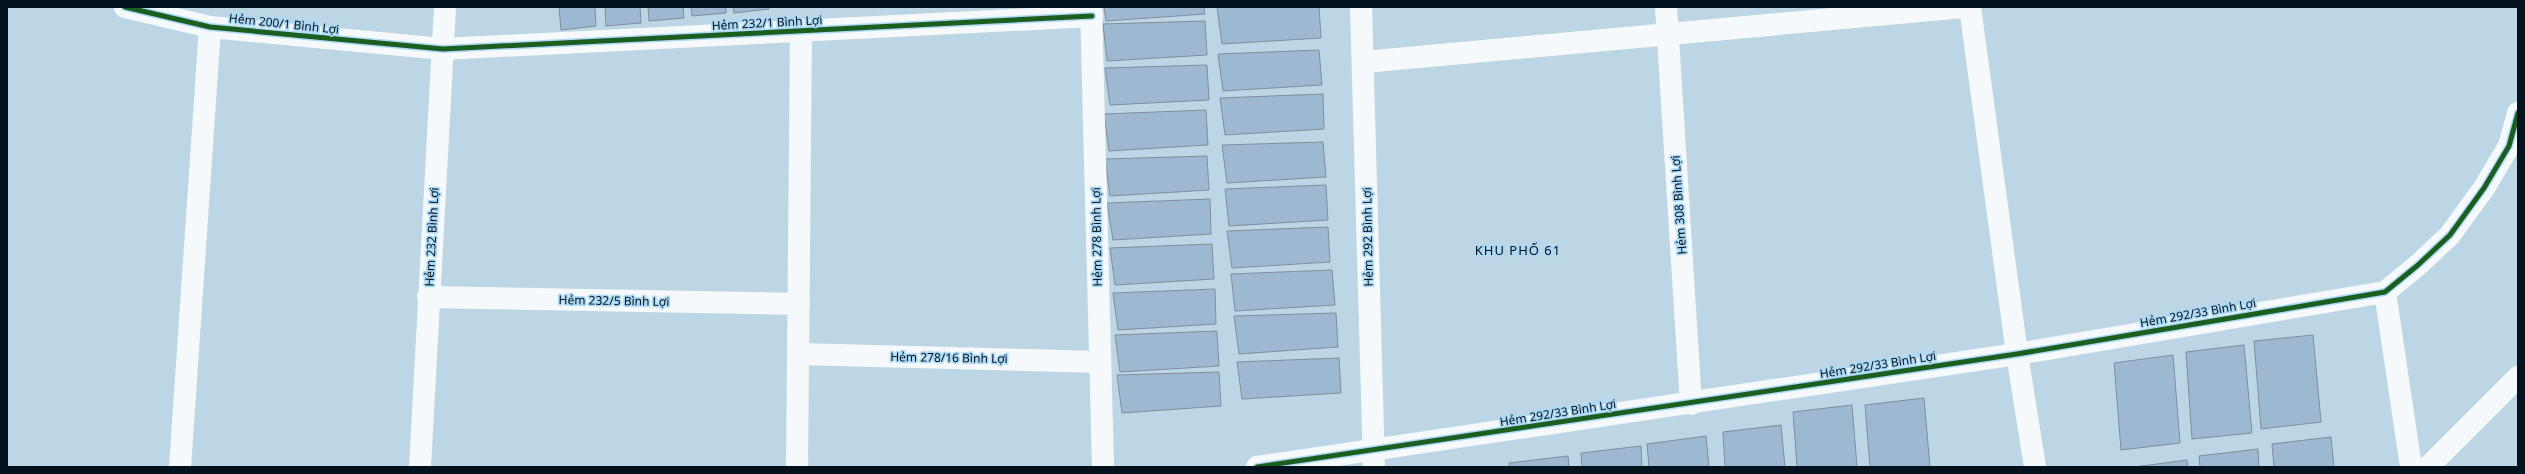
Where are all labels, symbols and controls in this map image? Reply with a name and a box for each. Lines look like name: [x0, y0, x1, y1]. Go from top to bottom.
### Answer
street label: Hẻm 200/1 Bình Lợi: [228, 9, 340, 38]
street label: Hẻm 232/1 Bình Lợi: [711, 11, 823, 34]
street label: Hẻm 308 Bình Lợi: [1667, 155, 1690, 255]
street label: Hẻm 232 Bình Lợi: [420, 187, 443, 287]
street label: Hẻm 278 Bình Lợi: [1087, 187, 1106, 287]
street label: Hẻm 292 Bình Lợi: [1358, 187, 1377, 287]
district label: KHU PHỐ 61: [1475, 241, 1561, 259]
street label: Hẻm 232/5 Bình Lợi: [559, 291, 669, 310]
street label: Hẻm 292/33 Bình Lợi: [2139, 294, 2257, 331]
street label: Hẻm 292/33 Bình Lợi: [1819, 347, 1937, 382]
street label: Hẻm 278/16 Bình Lợi: [890, 348, 1008, 367]
street label: Hẻm 292/33 Bình Lợi: [1499, 395, 1617, 430]

